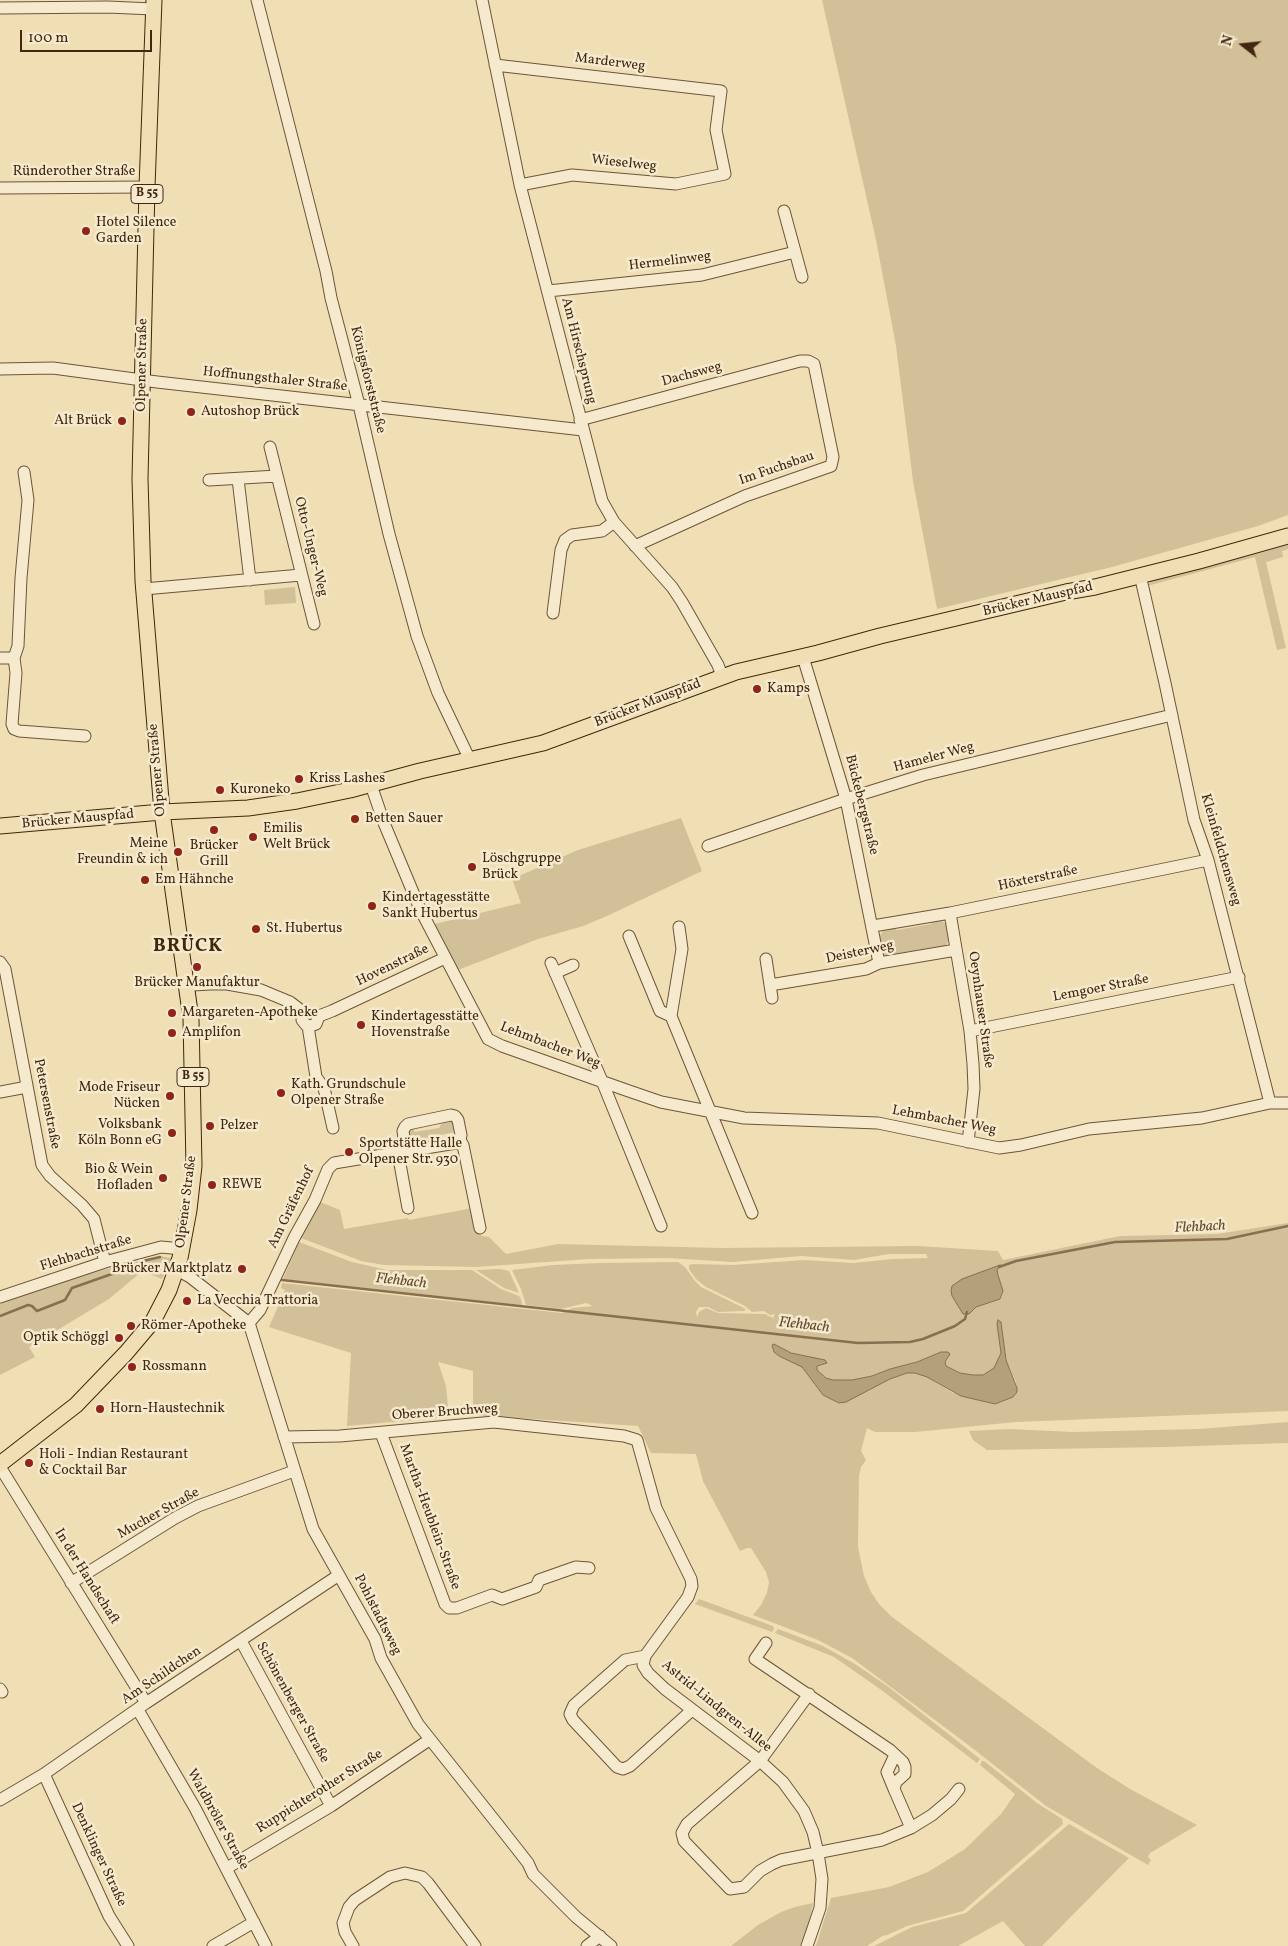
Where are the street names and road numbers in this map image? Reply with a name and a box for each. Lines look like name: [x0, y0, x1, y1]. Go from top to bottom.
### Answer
street label: Marderweg: [574, 50, 646, 76]
street label: Wieselweg: [590, 152, 658, 176]
street label: Ründerother Straße: [13, 164, 135, 180]
road number: B 55: [131, 184, 163, 203]
street label: Hermelinweg: [628, 249, 712, 275]
street label: Am Hirschsprung: [557, 296, 599, 406]
street label: Olpener Straße: [134, 318, 152, 412]
street label: Königsforststraße: [346, 325, 388, 435]
street label: Dachsweg: [660, 359, 724, 391]
street label: Hoffnungsthaler Straße: [202, 364, 348, 396]
street label: Im Fuchsbau: [737, 448, 817, 490]
street label: Otto-Unger-Weg: [289, 495, 331, 599]
street label: Brücker Mauspfad: [981, 579, 1095, 621]
street label: Brücker Mauspfad: [592, 676, 704, 732]
street label: Olpener Straße: [146, 723, 170, 817]
street label: Hameler Weg: [892, 739, 976, 777]
street label: Bückebergstraße: [840, 753, 882, 857]
street label: Kleinfeldchensweg: [1196, 792, 1244, 908]
street label: Brücker Mauspfad: [21, 807, 135, 833]
street label: Höxterstraße: [997, 862, 1079, 896]
street label: Deisterweg: [825, 938, 895, 968]
street label: Hovenstraße: [354, 941, 432, 991]
street label: Oeynhauser Straße: [963, 951, 997, 1069]
street label: Lemgoer Straße: [1052, 971, 1150, 1007]
street label: Lehmbacher Weg: [497, 1019, 603, 1073]
street label: Petersenstraße: [29, 1057, 63, 1151]
road number: B 55: [177, 1068, 209, 1086]
street label: Lehmbacher Weg: [890, 1103, 998, 1139]
street label: Olpener Straße: [173, 1155, 201, 1249]
street label: Am Gräfenhof: [265, 1165, 319, 1251]
street label: Flehbachstraße: [38, 1232, 134, 1276]
street label: Oberer Bruchweg: [391, 1401, 499, 1425]
street label: Martha-Heublein-Straße: [395, 1442, 463, 1592]
street label: Mucher Straße: [115, 1485, 203, 1543]
street label: In der Handschaft: [50, 1526, 122, 1628]
street label: Pohlstadtsweg: [349, 1572, 405, 1658]
street label: Schönenberger Straße: [252, 1640, 332, 1766]
street label: Am Schildchen: [119, 1643, 205, 1709]
street label: Astrid-Lindgren-Allee: [657, 1657, 775, 1757]
street label: Ruppichterother Straße: [254, 1746, 386, 1838]
street label: Waldbröler Straße: [182, 1767, 252, 1873]
street label: Denklinger Straße: [67, 1800, 129, 1910]

